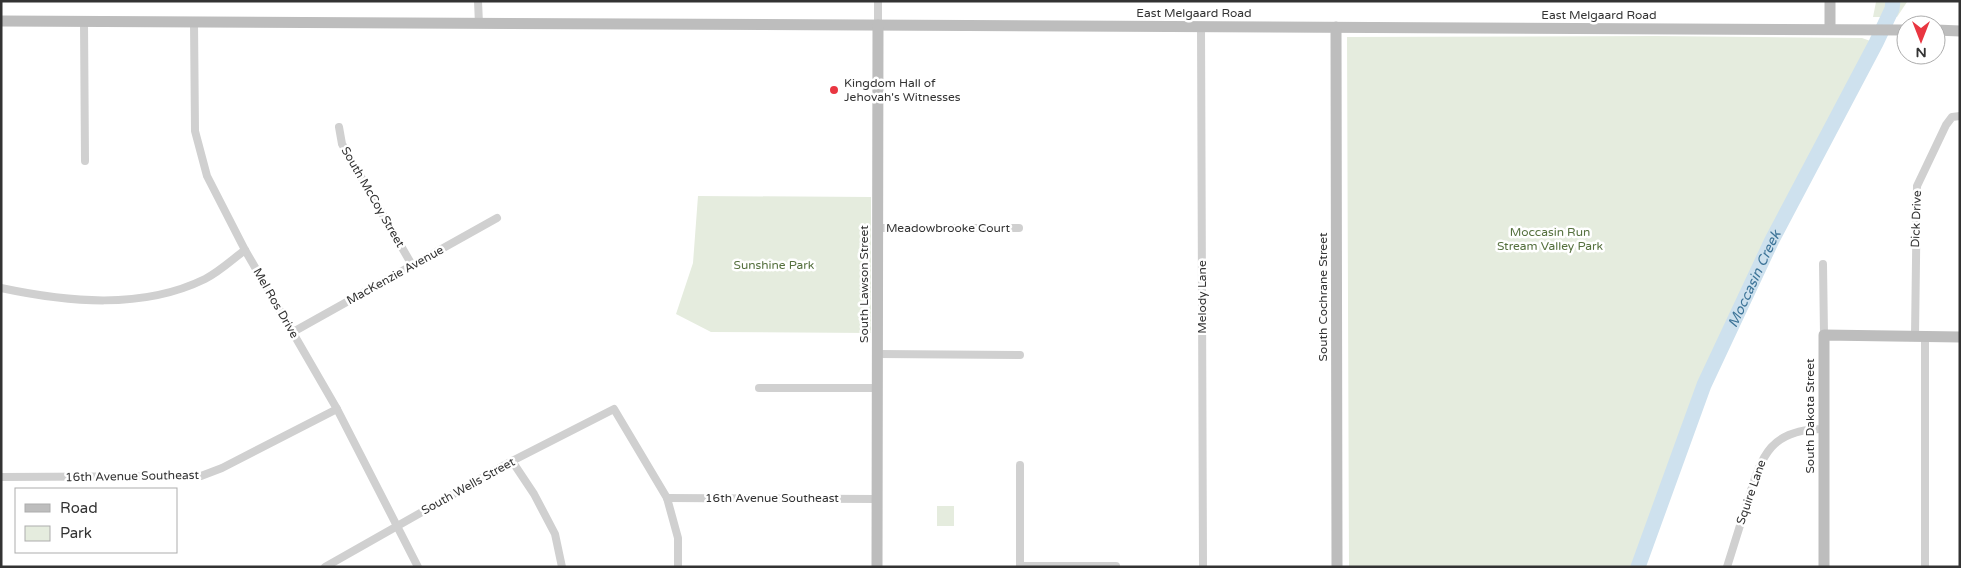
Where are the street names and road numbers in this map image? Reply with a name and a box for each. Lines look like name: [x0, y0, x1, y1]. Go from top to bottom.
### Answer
street label: East Melgaard Road: [1136, 6, 1252, 20]
street label: East Melgaard Road: [1541, 8, 1657, 22]
street label: South McCoy Street: [338, 144, 408, 250]
street label: Dick Drive: [1908, 190, 1924, 248]
street label: Meadowbrooke Court: [886, 221, 1010, 235]
street label: South Lawson Street: [857, 225, 871, 343]
street label: South Cochrane Street: [1316, 232, 1330, 362]
street label: MacKenzie Avenue: [344, 242, 446, 307]
street label: Melody Lane: [1195, 260, 1209, 334]
street label: Mel Ros Drive: [250, 265, 302, 341]
street label: South Dakota Street: [1803, 358, 1817, 474]
street label: South Wells Street: [419, 454, 517, 517]
street label: Squire Lane: [1733, 458, 1769, 526]
street label: 16th Avenue Southeast: [65, 468, 199, 484]
street label: 16th Avenue Southeast: [705, 491, 839, 505]

